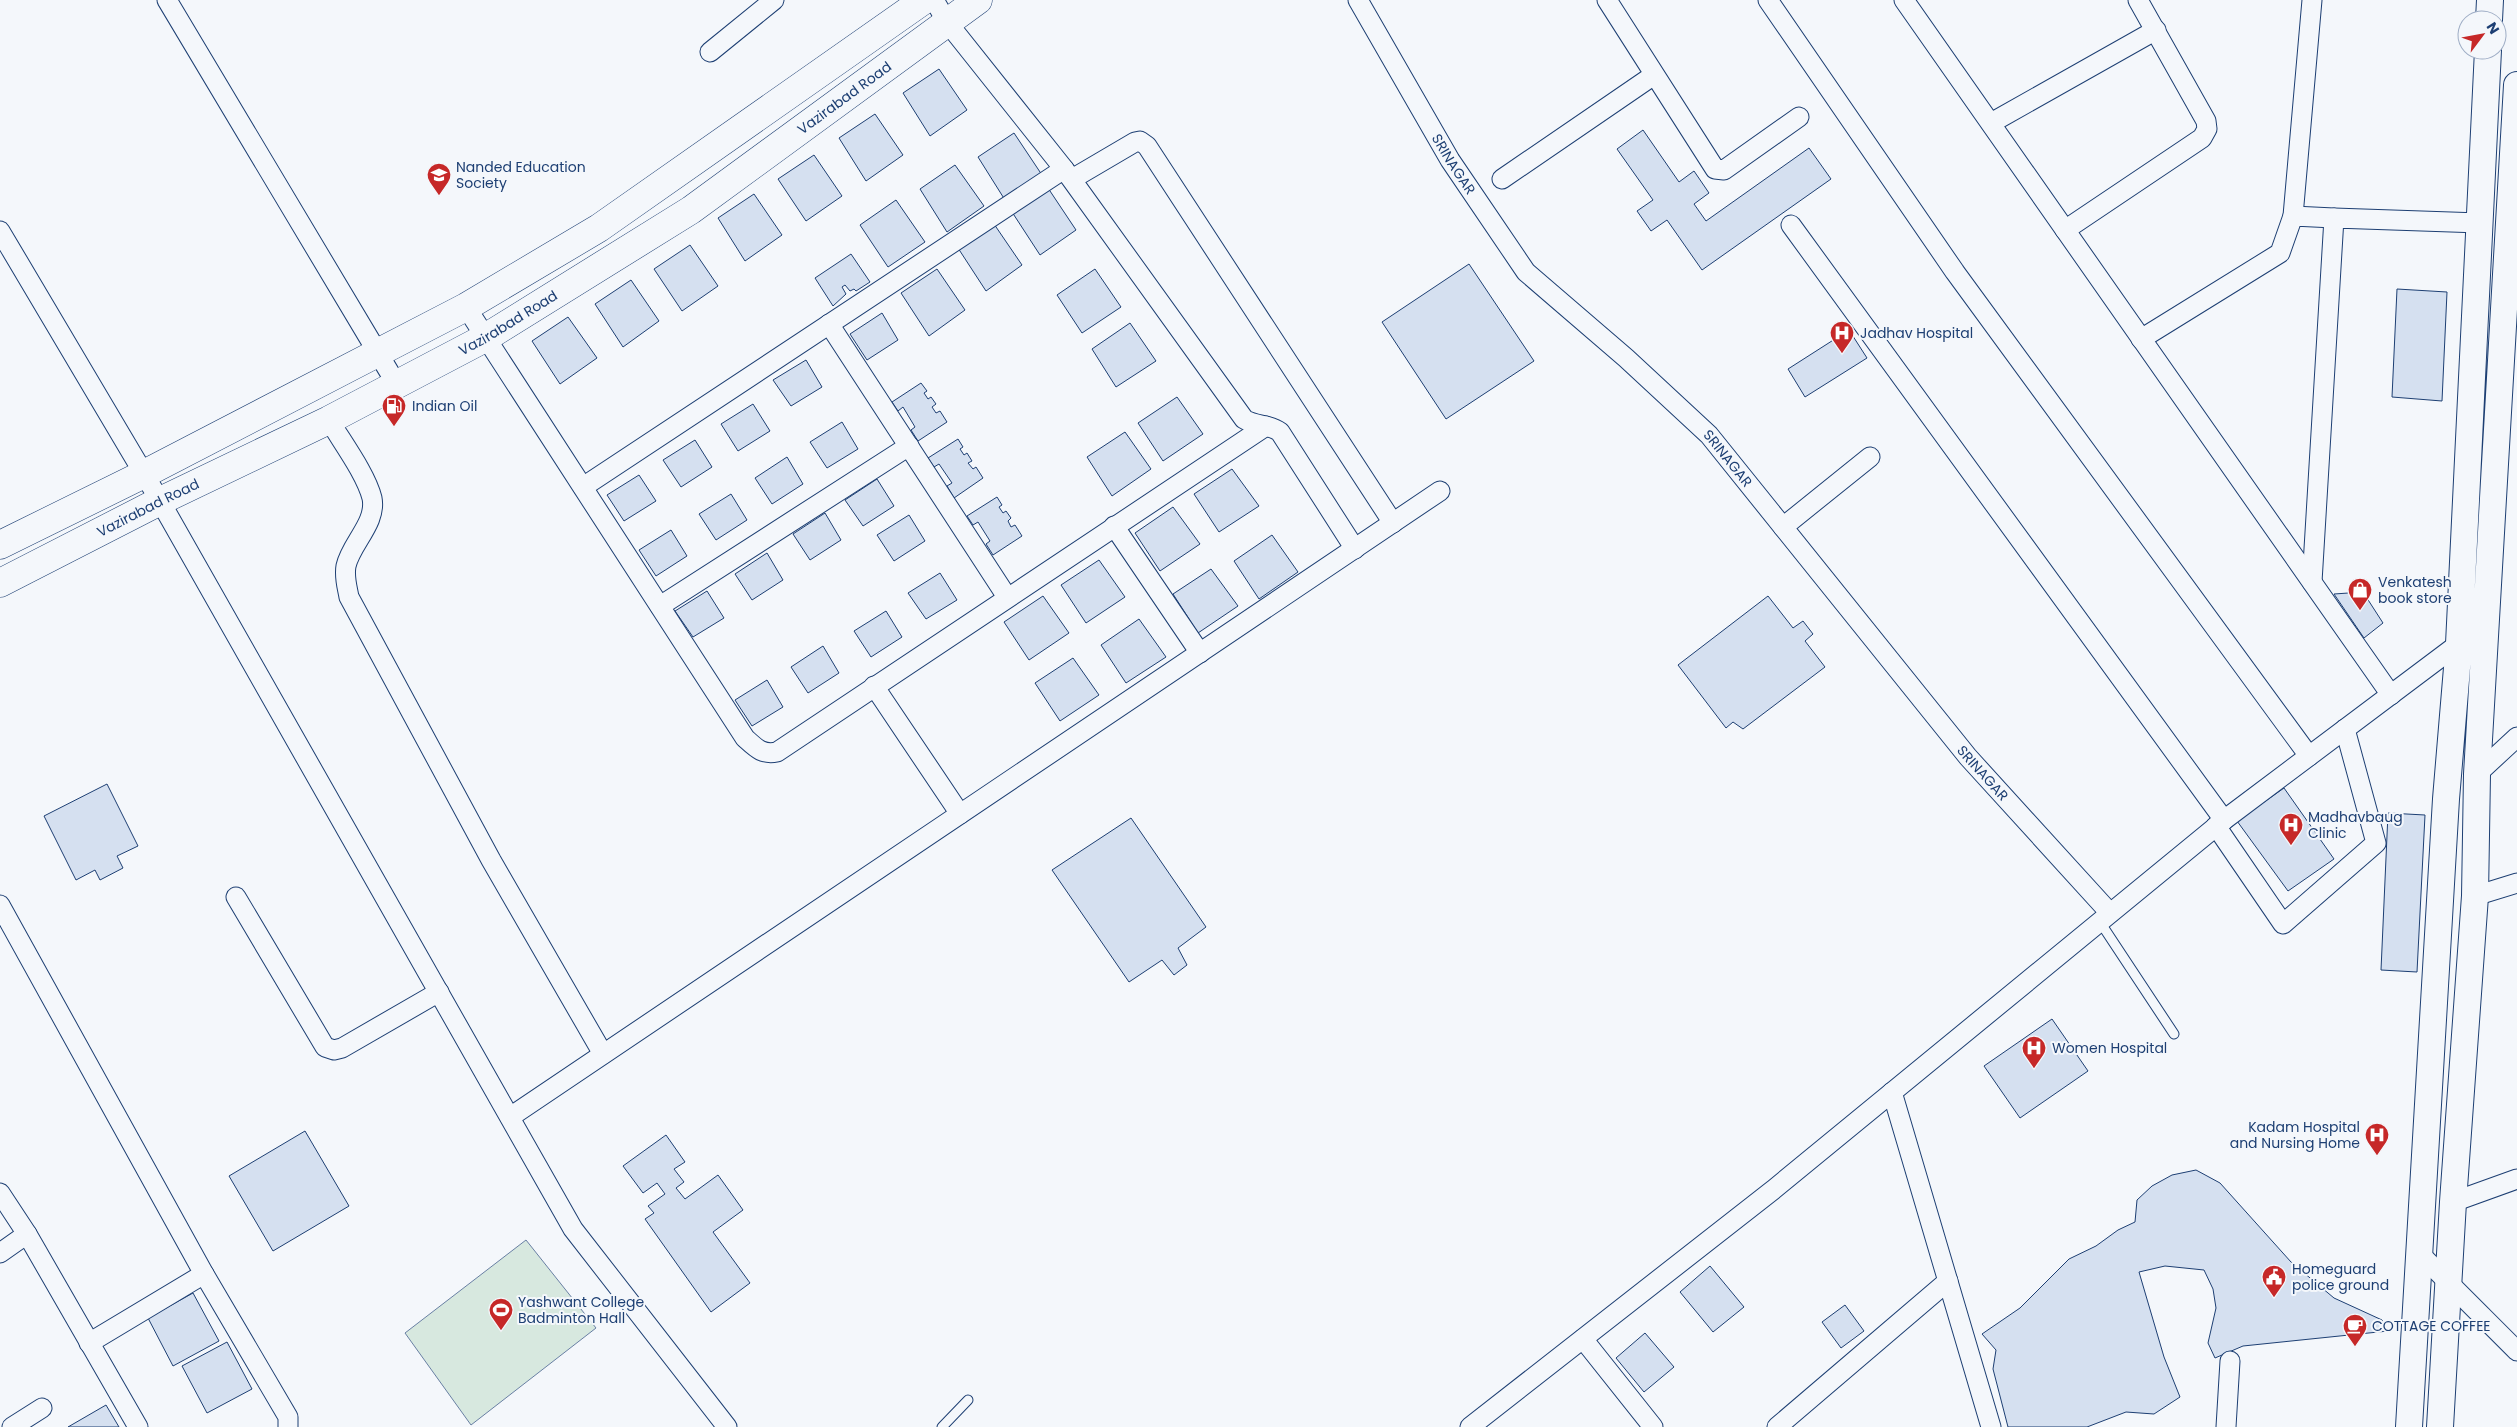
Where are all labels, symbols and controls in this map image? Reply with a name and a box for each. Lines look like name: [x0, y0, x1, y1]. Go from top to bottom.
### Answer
north arrow: [2457, 10, 2507, 60]
text: N: [2482, 18, 2504, 38]
street label: Vazirabad Road: [793, 57, 895, 139]
street label: SRINAGAR: [1427, 130, 1481, 198]
place label: Nanded Education Society: [456, 157, 586, 193]
school or university icon: Nanded Education Society: [426, 162, 452, 196]
street label: Vazirabad Road: [455, 285, 561, 360]
hospital icon: Jadhav Hospital: [1829, 320, 1855, 354]
place label: Jadhav Hospital: [1860, 323, 1973, 343]
fuel station icon: Indian Oil: [381, 393, 407, 427]
place label: Indian Oil: [412, 396, 477, 416]
street label: SRINAGAR: [1699, 425, 1757, 491]
street label: Vazirabad Road: [93, 474, 202, 542]
place label: Venkatesh book store: [2378, 572, 2452, 608]
shop icon: Venkatesh book store: [2347, 577, 2373, 611]
street label: SRINAGAR: [1952, 741, 2013, 805]
place label: Madhavbaug Clinic: [2308, 807, 2403, 843]
hospital icon: Madhavbaug Clinic: [2278, 812, 2304, 846]
hospital icon: Women Hospital: [2021, 1035, 2047, 1069]
place label: Women Hospital: [2052, 1038, 2167, 1058]
place label: Kadam Hospital and Nursing Home: [2230, 1117, 2360, 1153]
hospital icon: Kadam Hospital and Nursing Home: [2364, 1122, 2390, 1156]
place label: Homeguard police ground: [2292, 1259, 2389, 1295]
public building icon: Homeguard police ground: [2261, 1264, 2287, 1298]
place label: Yashwant College Badminton Hall: [518, 1292, 644, 1328]
sports icon: Yashwant College Badminton Hall: [488, 1297, 514, 1331]
cafe icon: COTTAGE COFFEE: [2342, 1313, 2368, 1347]
place label: COTTAGE COFFEE: [2372, 1316, 2491, 1336]

